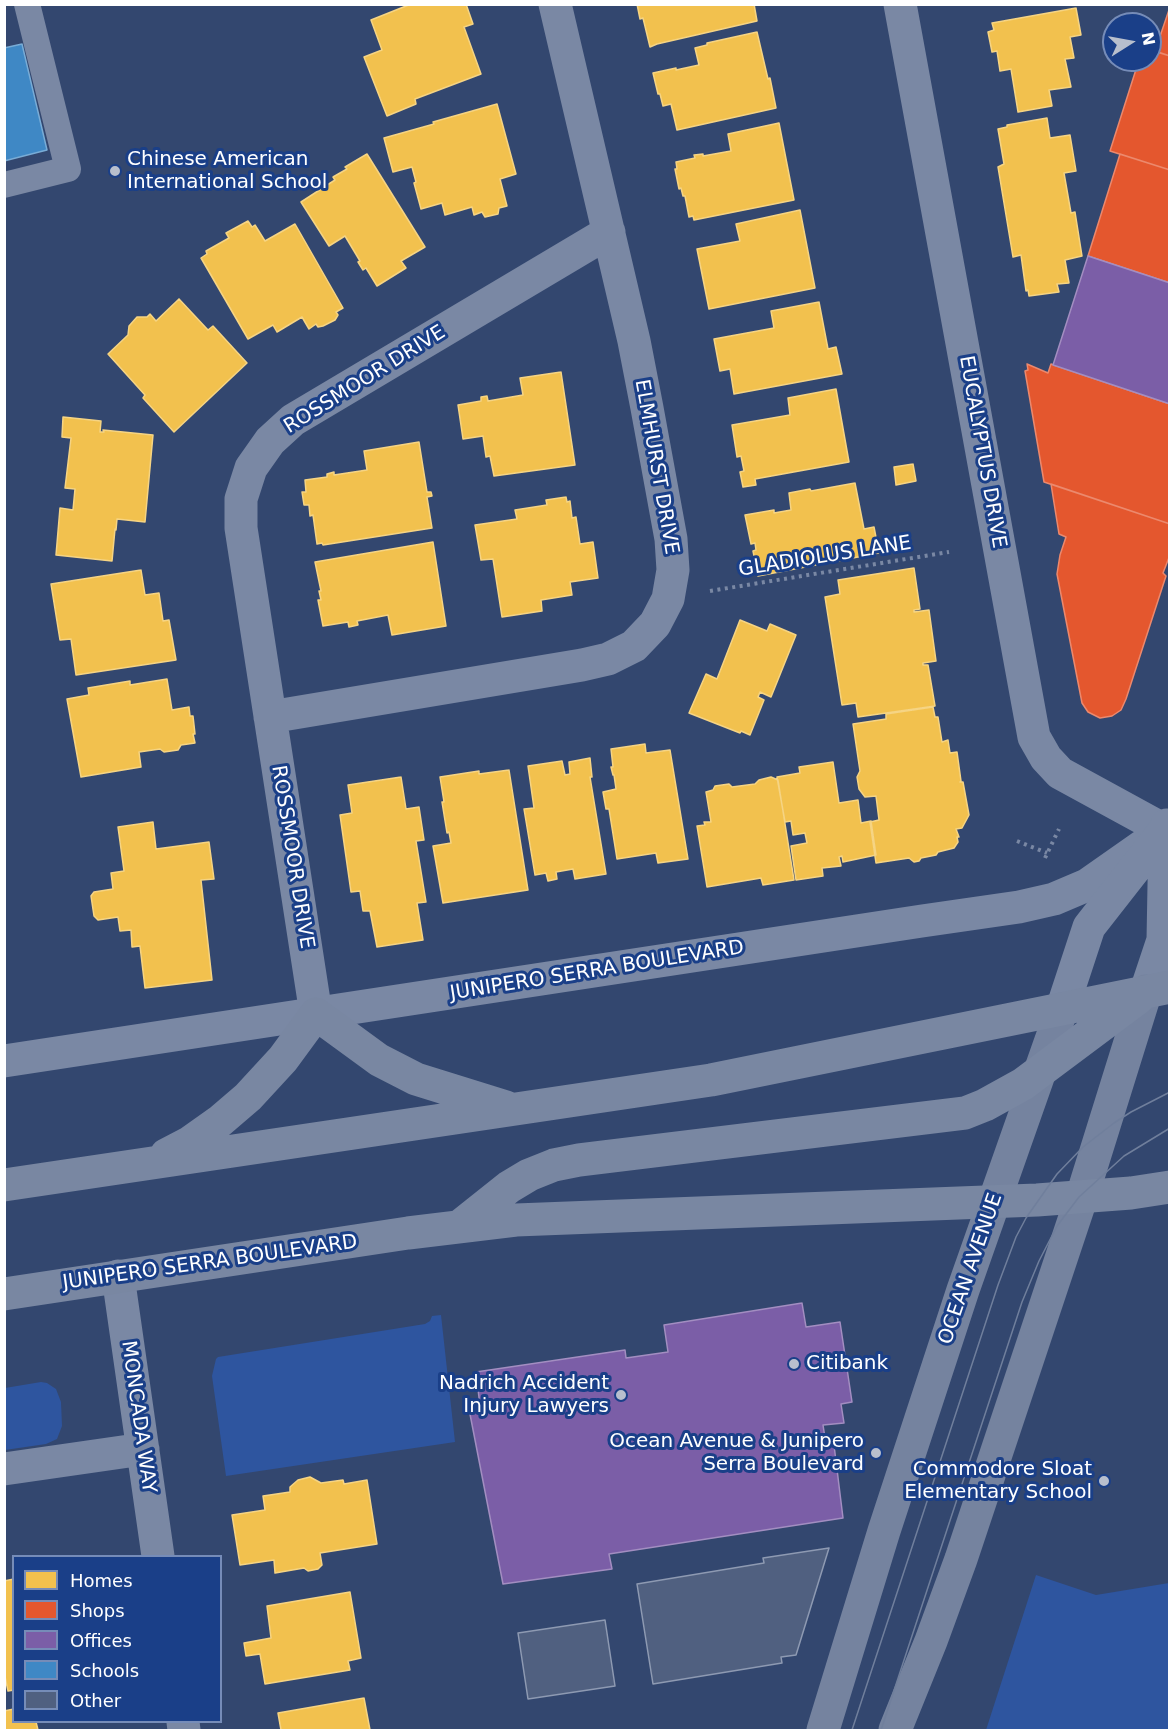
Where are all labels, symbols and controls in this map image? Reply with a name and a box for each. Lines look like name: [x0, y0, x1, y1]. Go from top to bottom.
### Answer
north arrow: [1102, 12, 1162, 72]
text: N: [1138, 30, 1159, 47]
place label: Chinese American International School: [127, 148, 327, 195]
marker: Chinese American International School: [108, 164, 122, 178]
street label: ROSSMOOR DRIVE: [280, 321, 450, 439]
street label: EUCALYPTUS DRIVE: [953, 354, 1011, 550]
street label: ELMHURST DRIVE: [629, 378, 683, 556]
street label: GLADIOLUS LANE: [737, 531, 913, 583]
street label: ROSSMOOR DRIVE: [266, 763, 318, 951]
street label: JUNIPERO SERRA BOULEVARD: [448, 936, 746, 1006]
street label: OCEAN AVENUE: [934, 1190, 1008, 1348]
street label: JUNIPERO SERRA BOULEVARD: [61, 1230, 359, 1296]
street label: MONCADA WAY: [115, 1339, 161, 1495]
place label: Citibank: [806, 1352, 888, 1376]
marker: Citibank: [787, 1357, 801, 1371]
place label: Nadrich Accident Injury Lawyers: [439, 1372, 609, 1419]
marker: Nadrich Accident Injury Lawyers: [614, 1388, 628, 1402]
place label: Ocean Avenue & Junipero Serra Boulevard: [609, 1430, 864, 1477]
marker: Ocean Avenue & Junipero Serra Boulevard: [869, 1446, 883, 1460]
place label: Commodore Sloat Elementary School: [904, 1458, 1092, 1505]
marker: Commodore Sloat Elementary School: [1097, 1474, 1111, 1488]
legend: [12, 1555, 222, 1723]
text: Homes: [70, 1570, 133, 1591]
text: Shops: [70, 1600, 125, 1621]
text: Offices: [70, 1630, 132, 1651]
text: Schools: [70, 1660, 139, 1681]
text: Other: [70, 1690, 121, 1711]

